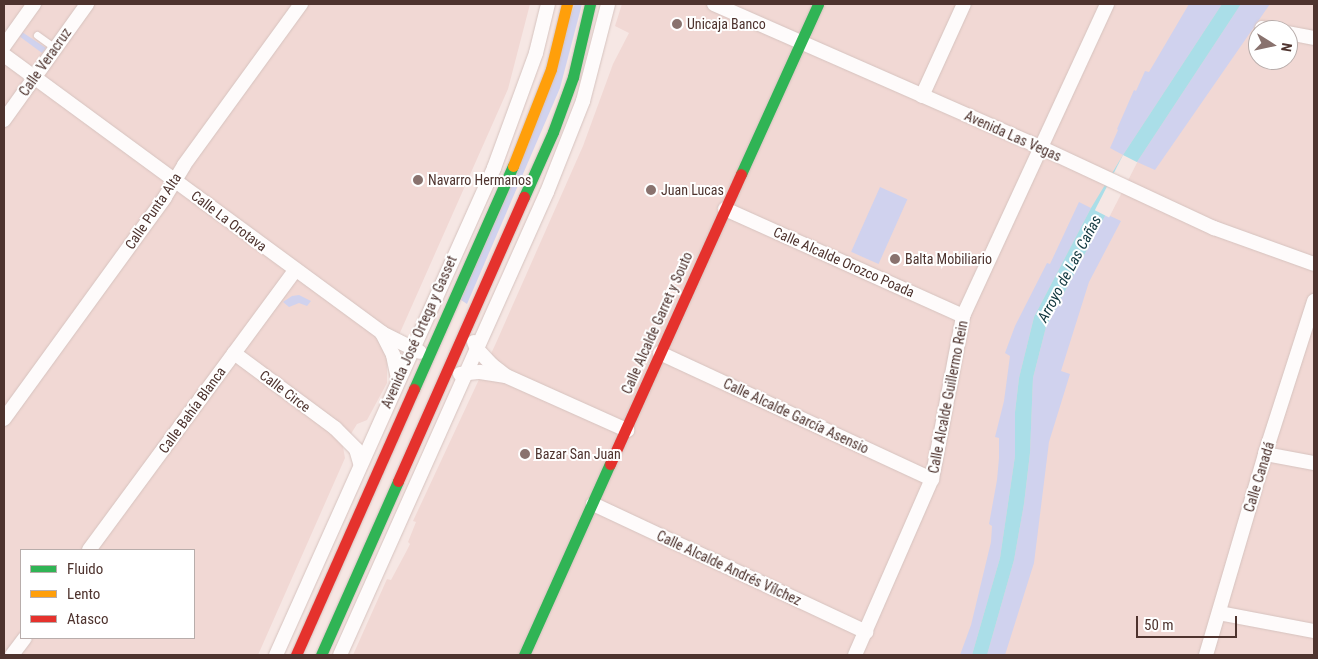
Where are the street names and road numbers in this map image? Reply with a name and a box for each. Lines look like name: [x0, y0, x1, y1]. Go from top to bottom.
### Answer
street label: Calle Veracruz: [15, 25, 75, 99]
street label: Avenida Las Vegas: [962, 107, 1064, 165]
street label: Calle Punta Alta: [121, 170, 185, 252]
street label: Calle La Orotava: [188, 187, 270, 255]
street label: Calle Alcalde Orozco Poada: [771, 223, 917, 301]
street label: Calle Alcalde Garret y Souto: [618, 249, 696, 397]
street label: Avenida José Ortega y Gasset: [378, 253, 460, 411]
street label: Calle Alcalde Guillermo Rein: [925, 319, 971, 475]
street label: Calle Bahía Blanca: [155, 364, 229, 456]
street label: Calle Circe: [256, 366, 314, 416]
street label: Calle Alcalde García Asensio: [721, 375, 871, 457]
street label: Calle Canadá: [1240, 440, 1278, 514]
street label: Calle Alcalde Andrés Vílchez: [654, 527, 804, 609]

